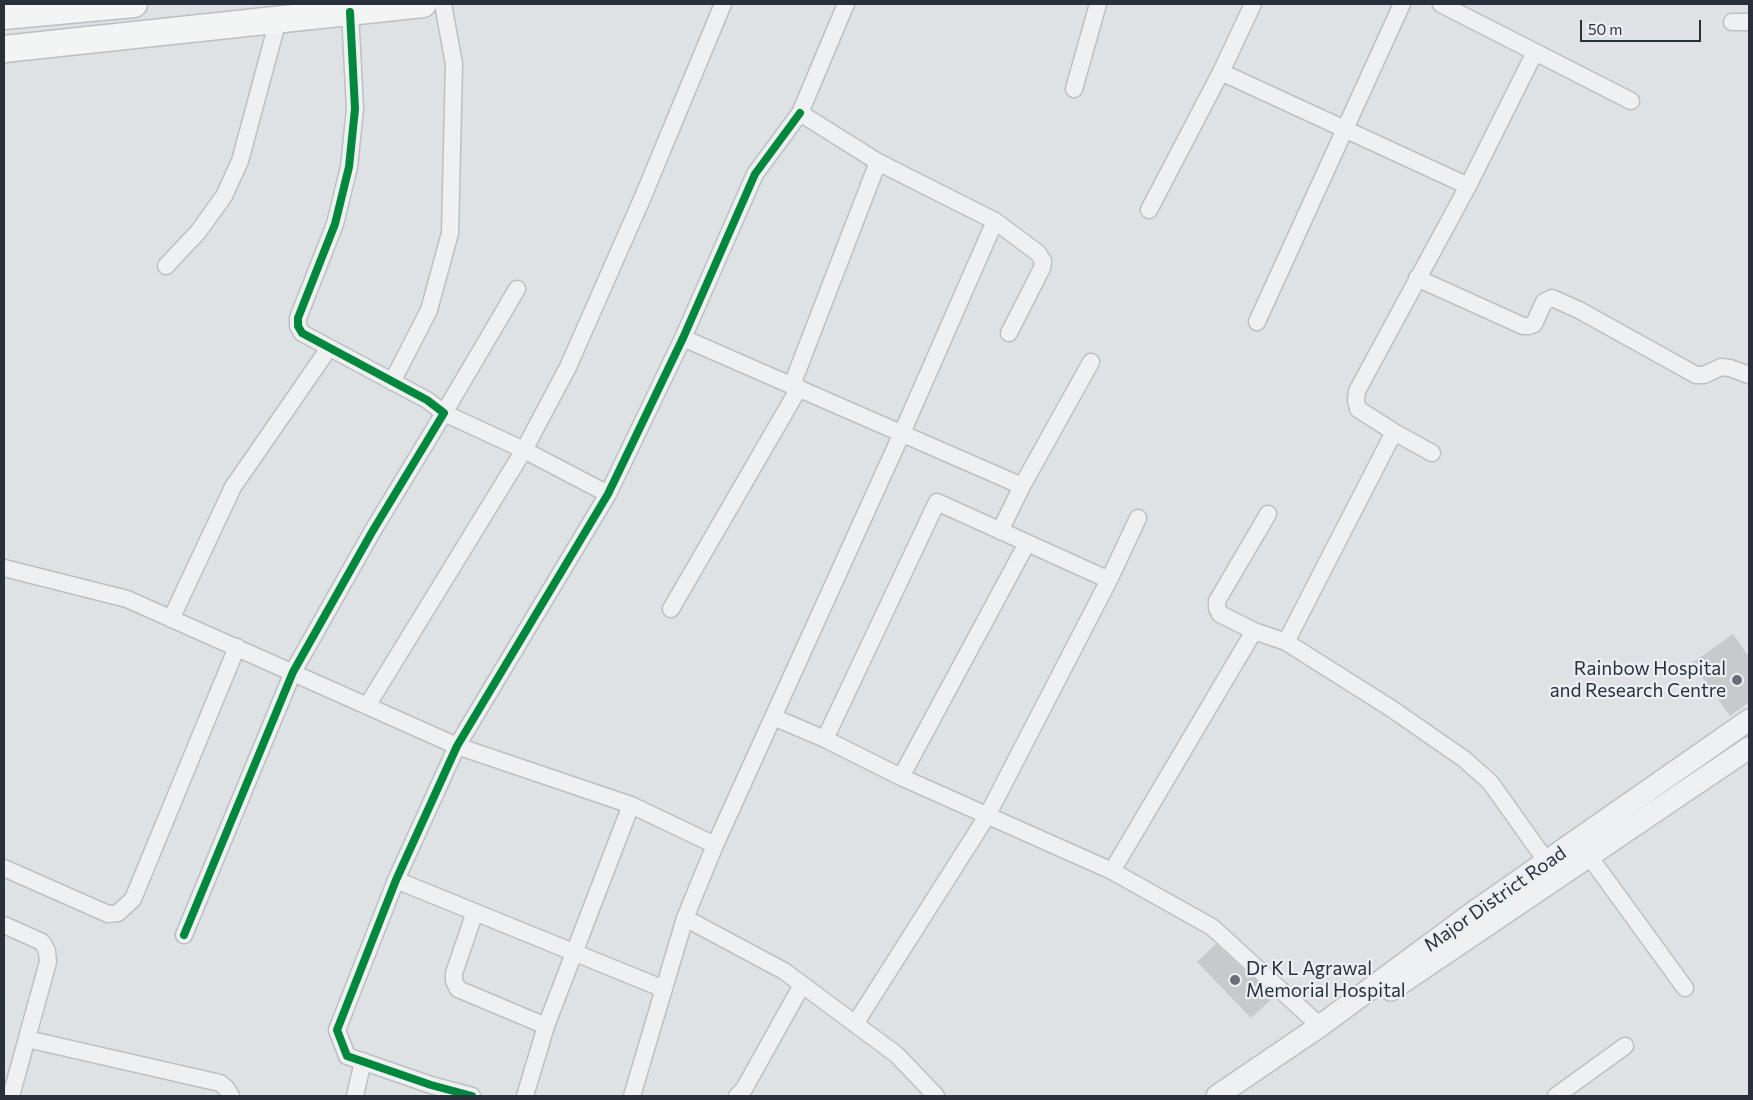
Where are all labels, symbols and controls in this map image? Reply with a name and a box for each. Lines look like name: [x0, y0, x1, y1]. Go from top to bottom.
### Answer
scale bar: [1583, 10, 1704, 42]
text: 50 m: [1588, 20, 1622, 38]
place label: Rainbow Hospital and Research Centre: [1550, 658, 1726, 702]
marker: Rainbow Hospital and Research Centre: [1730, 673, 1744, 687]
street label: Major District Road: [1420, 841, 1570, 957]
place label: Dr K L Agrawal Memorial Hospital: [1246, 958, 1406, 1002]
marker: Dr K L Agrawal Memorial Hospital: [1228, 973, 1242, 987]

